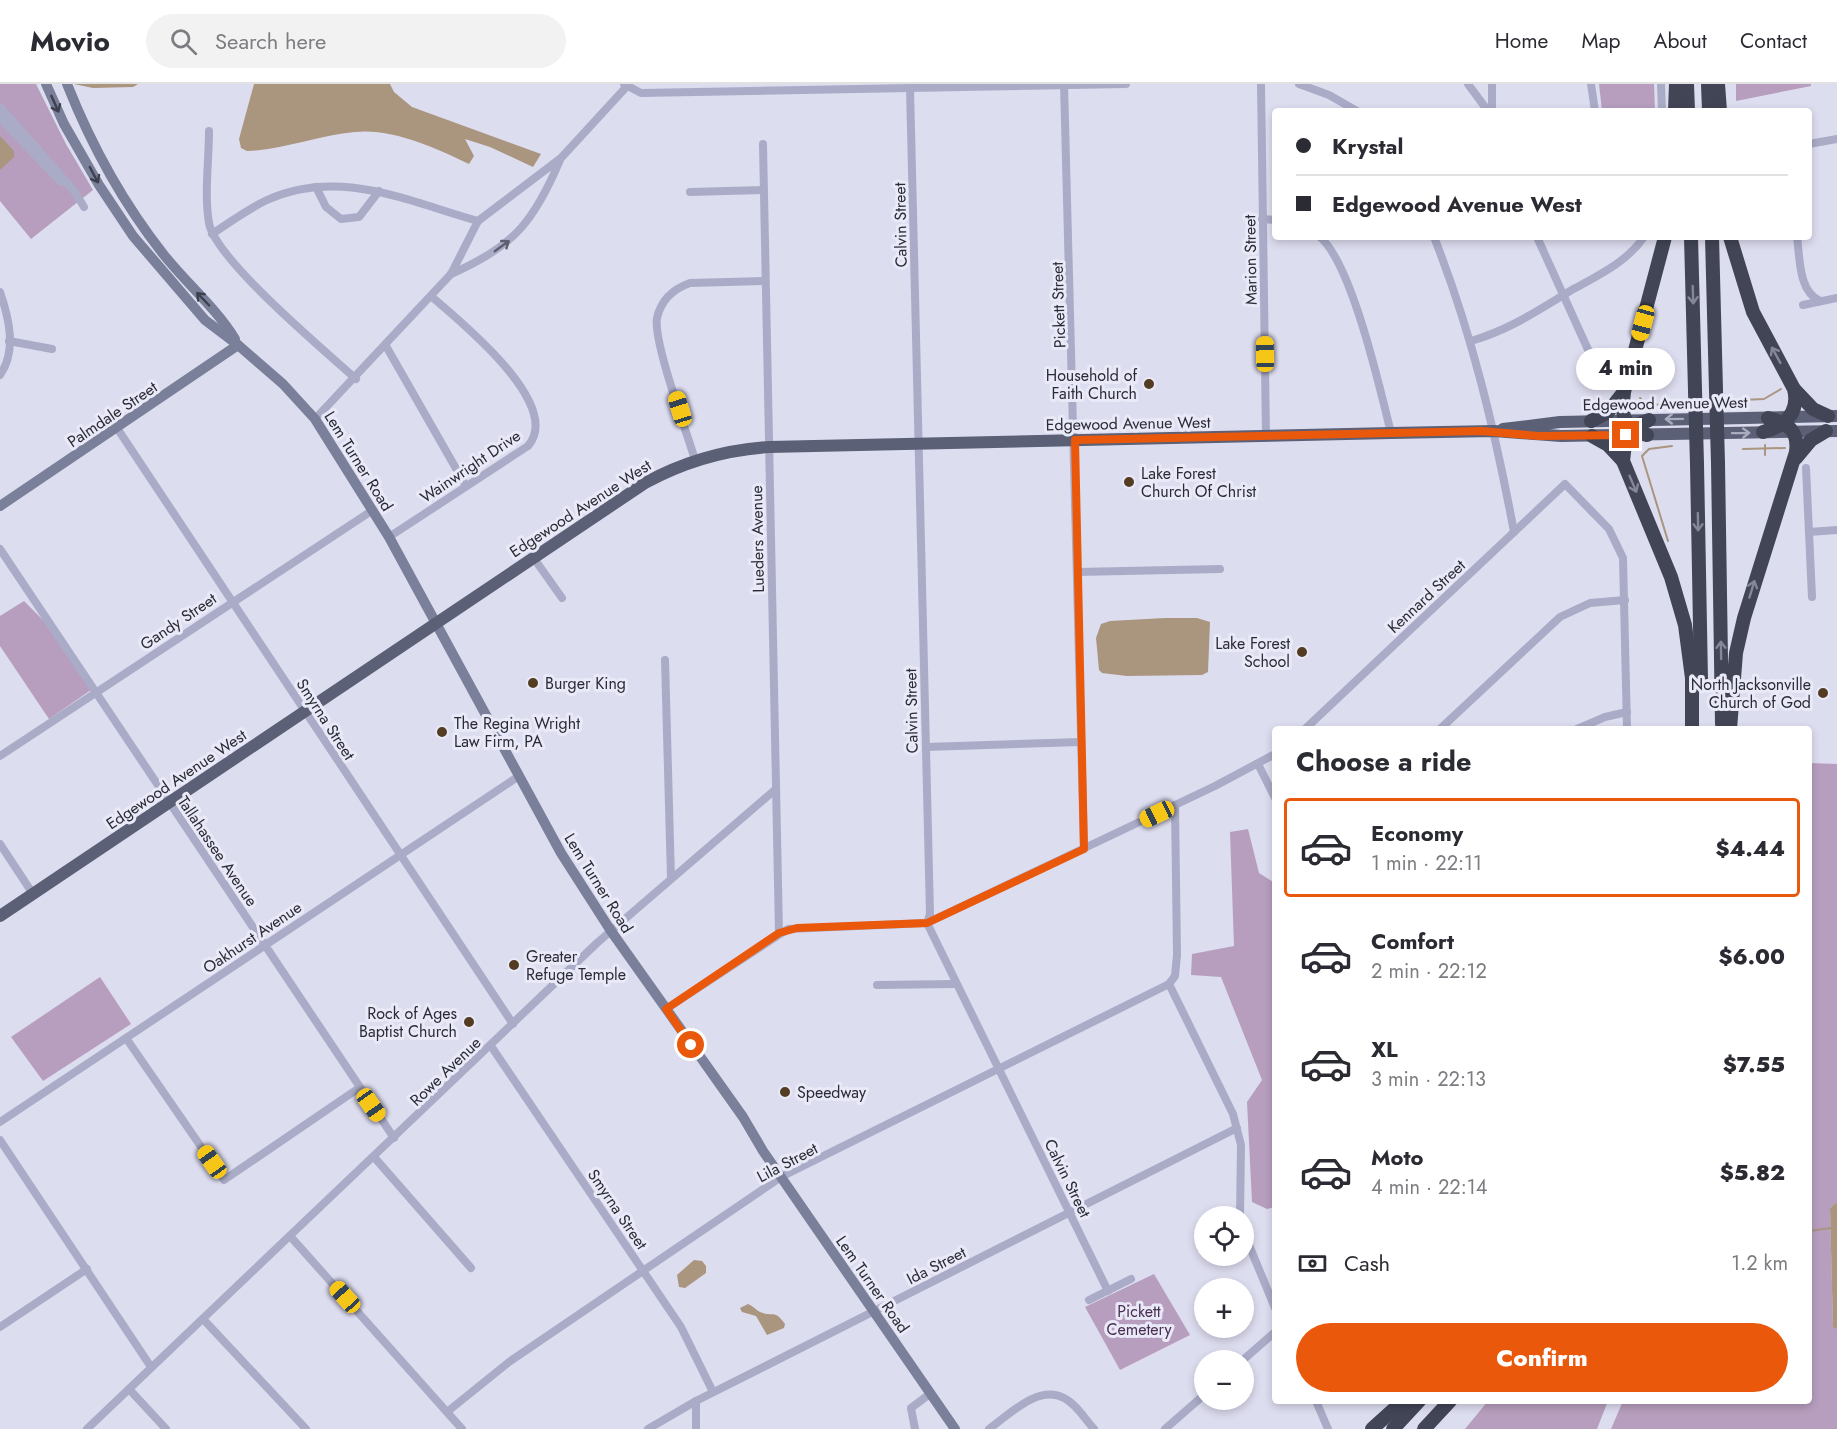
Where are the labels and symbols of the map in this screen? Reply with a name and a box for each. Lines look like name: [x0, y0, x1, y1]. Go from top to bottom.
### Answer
one-way arrow: [50, 95, 62, 113]
one-way arrow: [88, 166, 100, 183]
street label: Calvin Street: [888, 182, 913, 268]
street label: Marion Street: [1238, 214, 1263, 305]
one-way arrow: [493, 240, 509, 252]
street label: Pickett Street: [1045, 261, 1071, 348]
one-way arrow: [1687, 285, 1698, 305]
one-way arrow: [195, 292, 210, 307]
car: [1630, 303, 1656, 343]
car: [1256, 336, 1274, 372]
one-way arrow: [1769, 347, 1781, 364]
callout: 4 min: [1576, 348, 1676, 390]
place label: Household of Faith Church: [1046, 364, 1137, 405]
street label: Palmdale Street: [63, 376, 162, 453]
marker: Household of Faith Church: [1142, 377, 1156, 391]
car: [666, 389, 694, 429]
street label: Edgewood Avenue West: [1582, 391, 1748, 416]
street label: Lem Turner Road: [319, 407, 399, 516]
street label: Edgewood Avenue West: [1045, 411, 1211, 436]
one-way arrow: [1664, 414, 1684, 425]
route end: [1612, 421, 1639, 448]
street label: Wainwright Drive: [415, 424, 525, 509]
one-way arrow: [1731, 427, 1751, 438]
street label: Edgewood Avenue West: [505, 454, 656, 563]
place label: Lake Forest Church Of Christ: [1141, 462, 1256, 503]
one-way arrow: [1628, 474, 1639, 493]
marker: Lake Forest Church Of Christ: [1122, 475, 1136, 489]
street label: Lueders Avenue: [745, 485, 770, 593]
one-way arrow: [1692, 512, 1704, 532]
street label: Kennard Street: [1382, 554, 1470, 638]
one-way arrow: [1747, 580, 1758, 599]
street label: Gandy Street: [136, 587, 221, 655]
place label: Lake Forest School: [1215, 632, 1290, 673]
one-way arrow: [1716, 640, 1727, 660]
marker: Lake Forest School: [1295, 645, 1309, 659]
street label: Calvin Street: [899, 668, 924, 754]
place label: Burger King: [545, 672, 626, 695]
place label: North Jacksonville Church of God: [1691, 673, 1811, 714]
street label: Smyrna Street: [291, 674, 361, 765]
marker: Burger King: [526, 676, 540, 690]
marker: North Jacksonville Church of God: [1816, 686, 1830, 700]
place label: The Regina Wright Law Firm, PA: [454, 712, 580, 753]
street label: Edgewood Avenue West: [102, 724, 251, 835]
marker: The Regina Wright Law Firm, PA: [435, 725, 449, 739]
street label: Tallahassee Avenue: [172, 791, 263, 911]
car: [1137, 798, 1177, 830]
street label: Lem Turner Road: [559, 829, 639, 938]
street label: Oakhurst Avenue: [198, 896, 306, 979]
place label: Greater Refuge Temple: [526, 945, 626, 986]
marker: Greater Refuge Temple: [507, 958, 521, 972]
place label: Rock of Ages Baptist Church: [359, 1002, 457, 1043]
marker: Rock of Ages Baptist Church: [462, 1015, 476, 1029]
street label: Rowe Avenue: [405, 1031, 486, 1111]
route start: [677, 1031, 704, 1058]
place label: Speedway: [797, 1081, 867, 1104]
car: [353, 1085, 389, 1125]
marker: Speedway: [778, 1085, 792, 1099]
street label: Calvin Street: [1039, 1135, 1097, 1222]
street label: Lila Street: [753, 1137, 822, 1188]
car: [194, 1142, 230, 1182]
street label: Smyrna Street: [582, 1164, 653, 1254]
street label: Lem Turner Road: [830, 1231, 915, 1338]
street label: Ida Street: [903, 1241, 970, 1290]
car: [326, 1278, 364, 1316]
park label: Pickett Cemetery: [1106, 1300, 1172, 1341]

